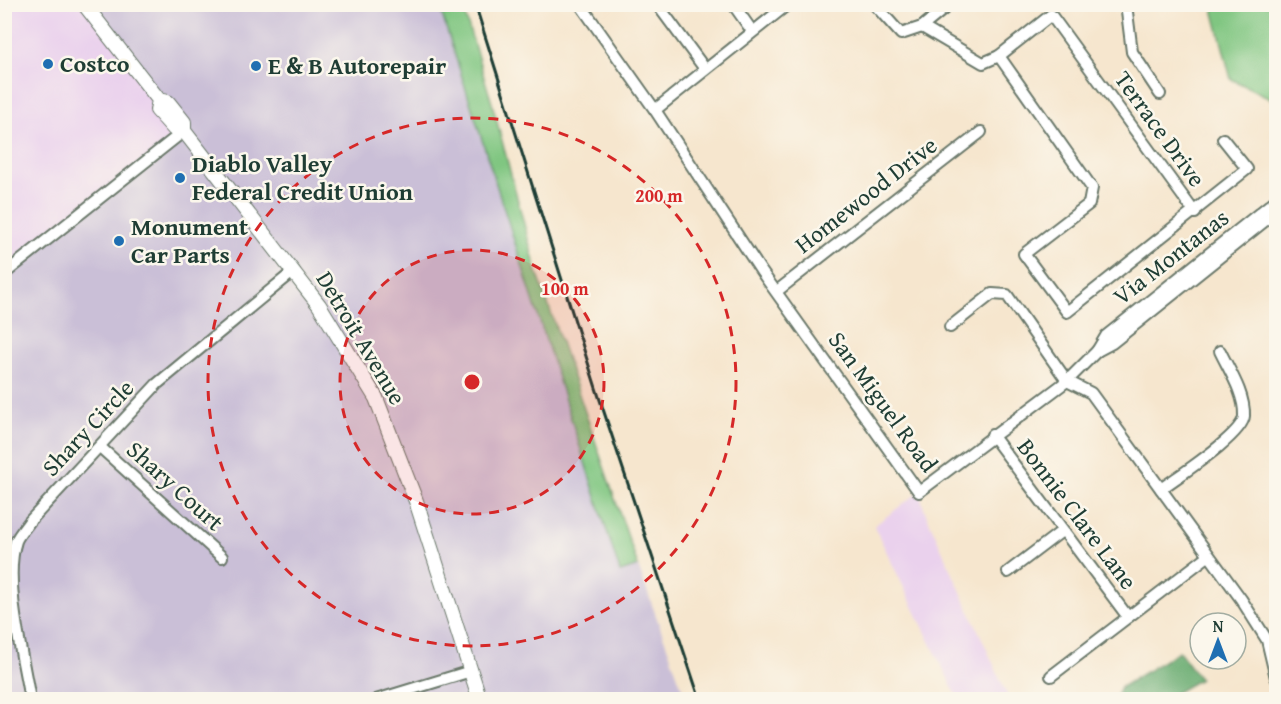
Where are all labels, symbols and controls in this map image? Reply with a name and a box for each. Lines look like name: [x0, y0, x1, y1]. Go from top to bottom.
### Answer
place label: Costco: [60, 46, 130, 81]
place label: E & B Autorepair: [268, 48, 446, 83]
marker: Costco: [41, 57, 55, 71]
marker: E & B Autorepair: [249, 59, 263, 73]
street label: Terrace Drive: [1106, 64, 1214, 194]
street label: Homewood Drive: [787, 128, 944, 261]
place label: Diablo Valley Federal Credit Union: [192, 146, 413, 209]
marker: Diablo Valley Federal Credit Union: [173, 171, 187, 185]
text: 200 m: [635, 182, 683, 209]
street label: Via Montanas: [1105, 200, 1236, 313]
place label: Monument Car Parts: [131, 209, 248, 272]
marker: Monument Car Parts: [112, 234, 126, 248]
street label: Detroit Avenue: [308, 264, 415, 411]
text: 100 m: [541, 275, 589, 302]
street label: San Miguel Road: [820, 324, 947, 480]
street label: Shary Circle: [33, 371, 142, 484]
centre of rings: [462, 372, 482, 392]
street label: Bonnie Clare Lane: [1009, 431, 1146, 597]
street label: Shary Court: [119, 432, 232, 539]
north arrow: [1188, 611, 1248, 671]
text: N: [1213, 614, 1224, 638]

